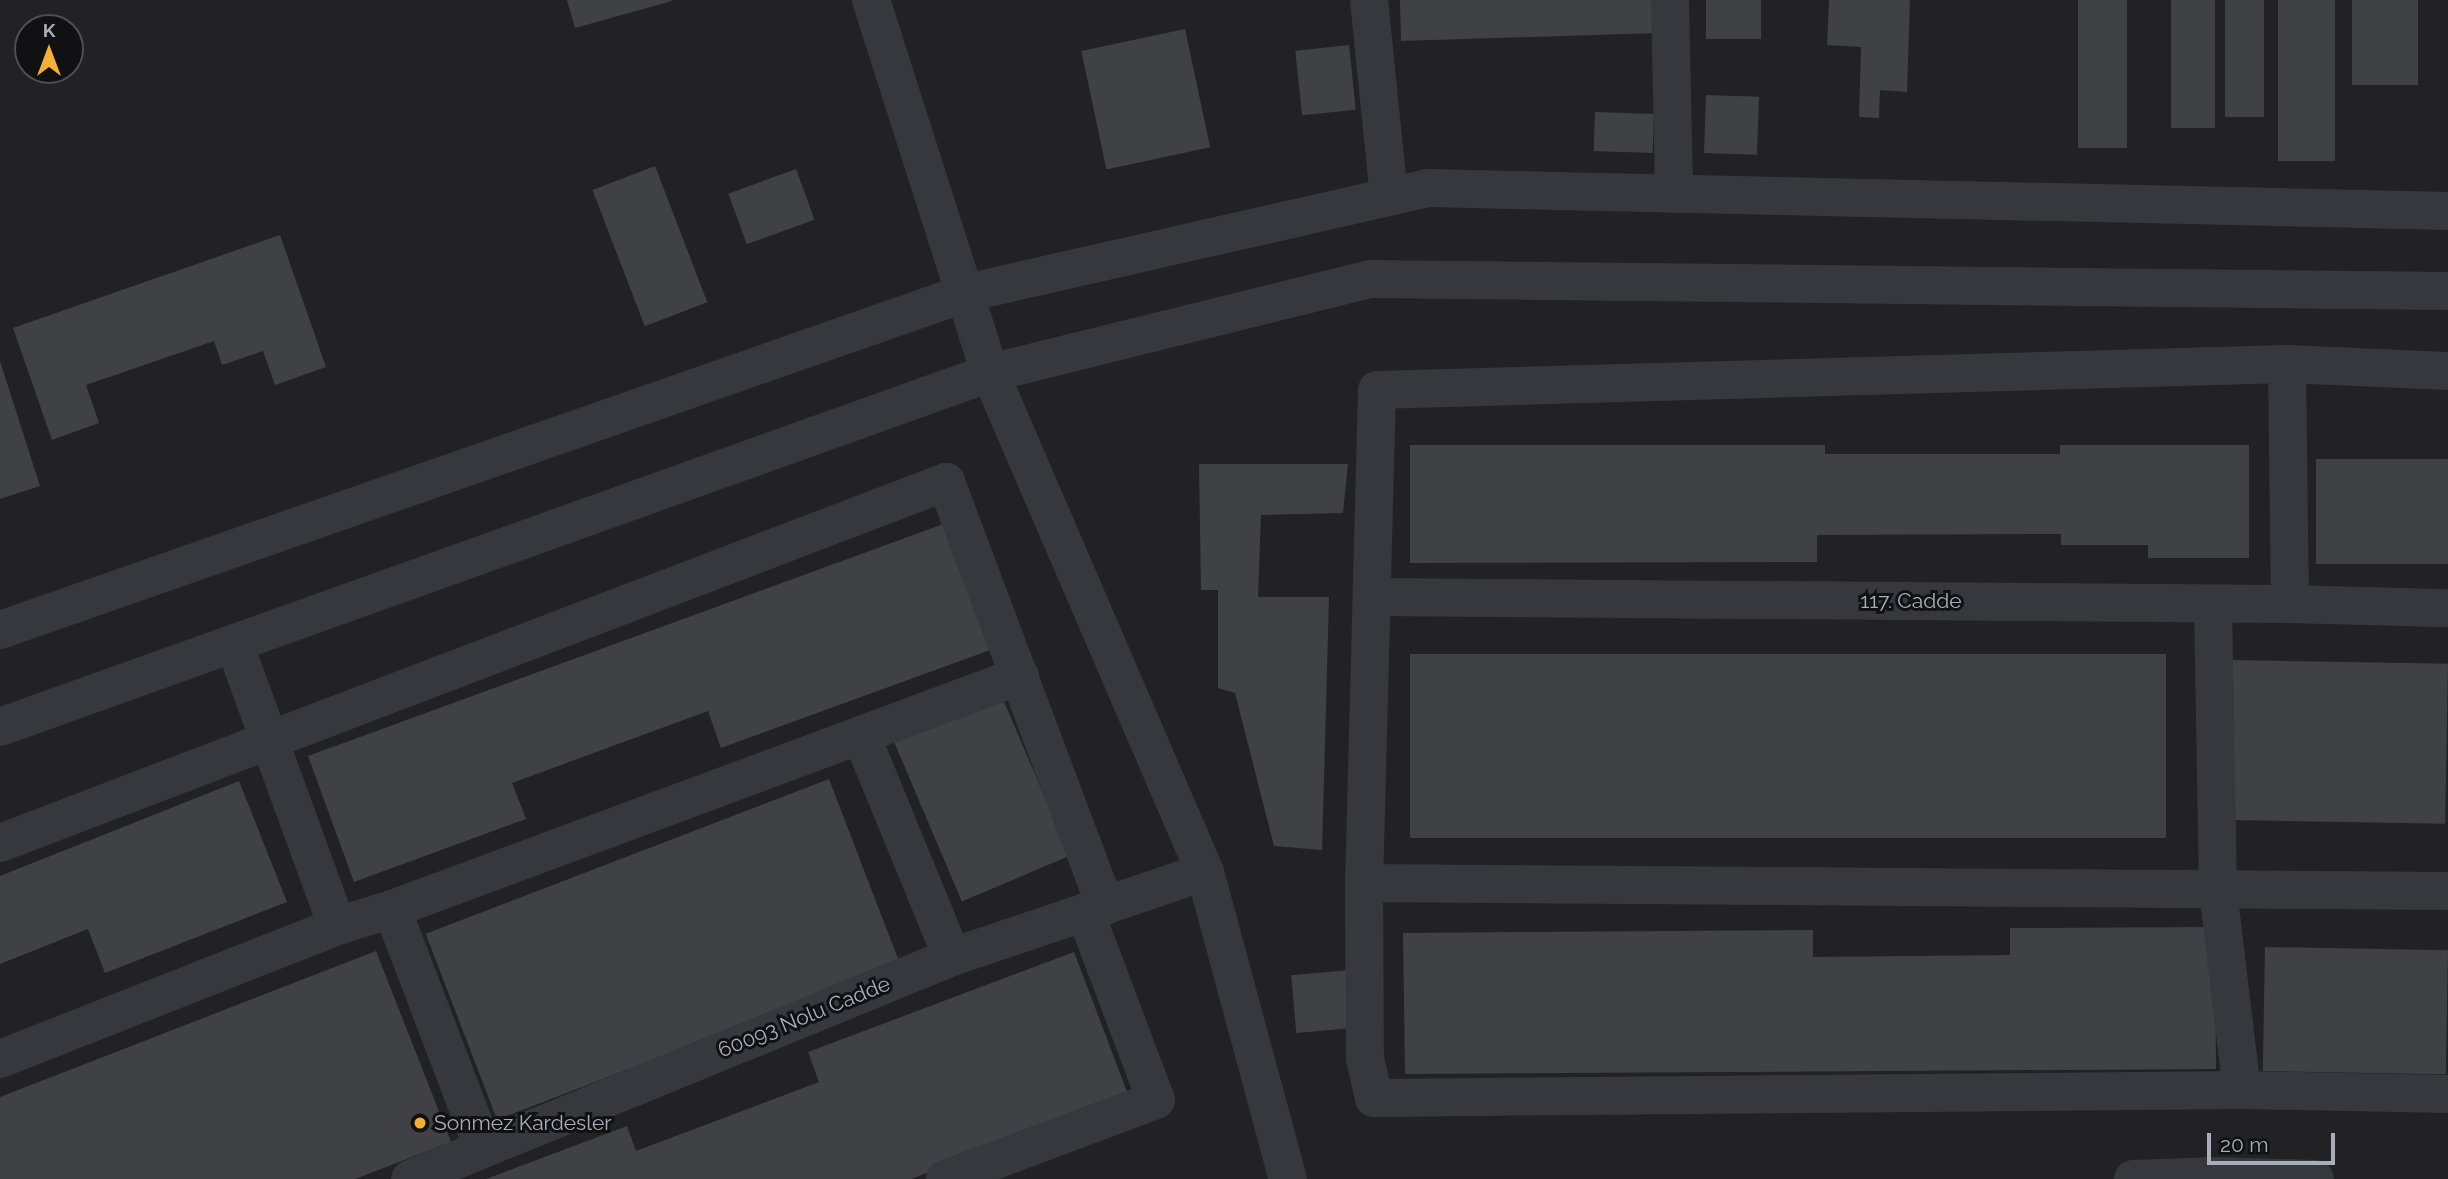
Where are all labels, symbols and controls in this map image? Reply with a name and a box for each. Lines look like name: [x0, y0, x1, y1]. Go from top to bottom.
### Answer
north arrow: [14, 14, 84, 84]
text: K: [43, 19, 55, 41]
street label: 117. Cadde: [1860, 588, 1962, 614]
street label: 60093 Nolu Cadde: [714, 971, 894, 1063]
place label: Sonmez Kardesler: [434, 1110, 612, 1136]
marker: Sonmez Kardesler: [412, 1115, 428, 1131]
scale bar: [2210, 1120, 2338, 1164]
text: 20 m: [2220, 1132, 2268, 1157]

